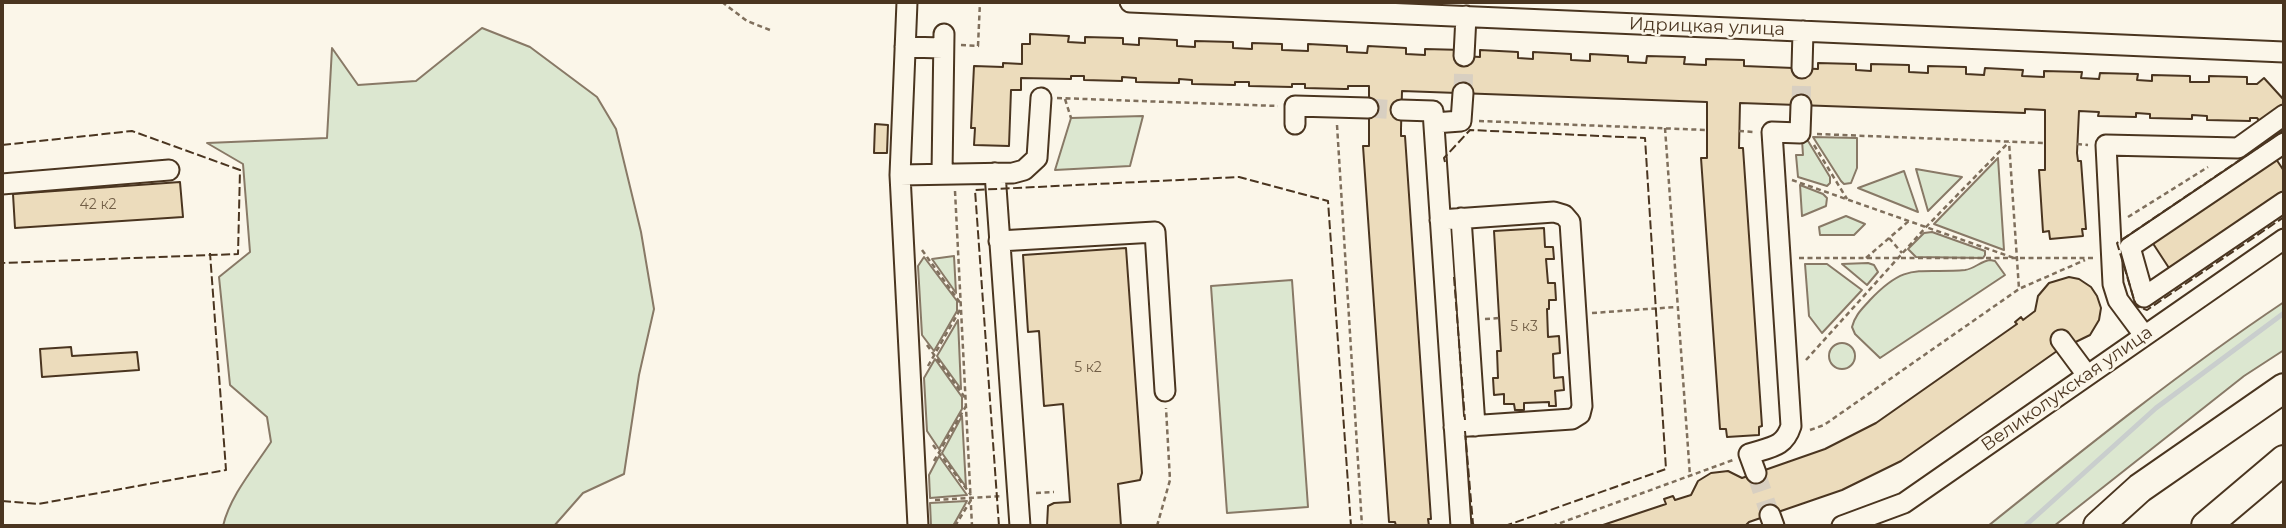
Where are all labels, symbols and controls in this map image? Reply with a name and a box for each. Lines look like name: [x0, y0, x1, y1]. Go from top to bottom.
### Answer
street label: Идрицкая улица: [1629, 13, 1785, 41]
house number: 42 к2: [80, 197, 116, 213]
house number: 5 к3: [1510, 319, 1538, 335]
street label: Великолукская улица: [1977, 322, 2157, 456]
house number: 5 к2: [1074, 360, 1102, 376]

